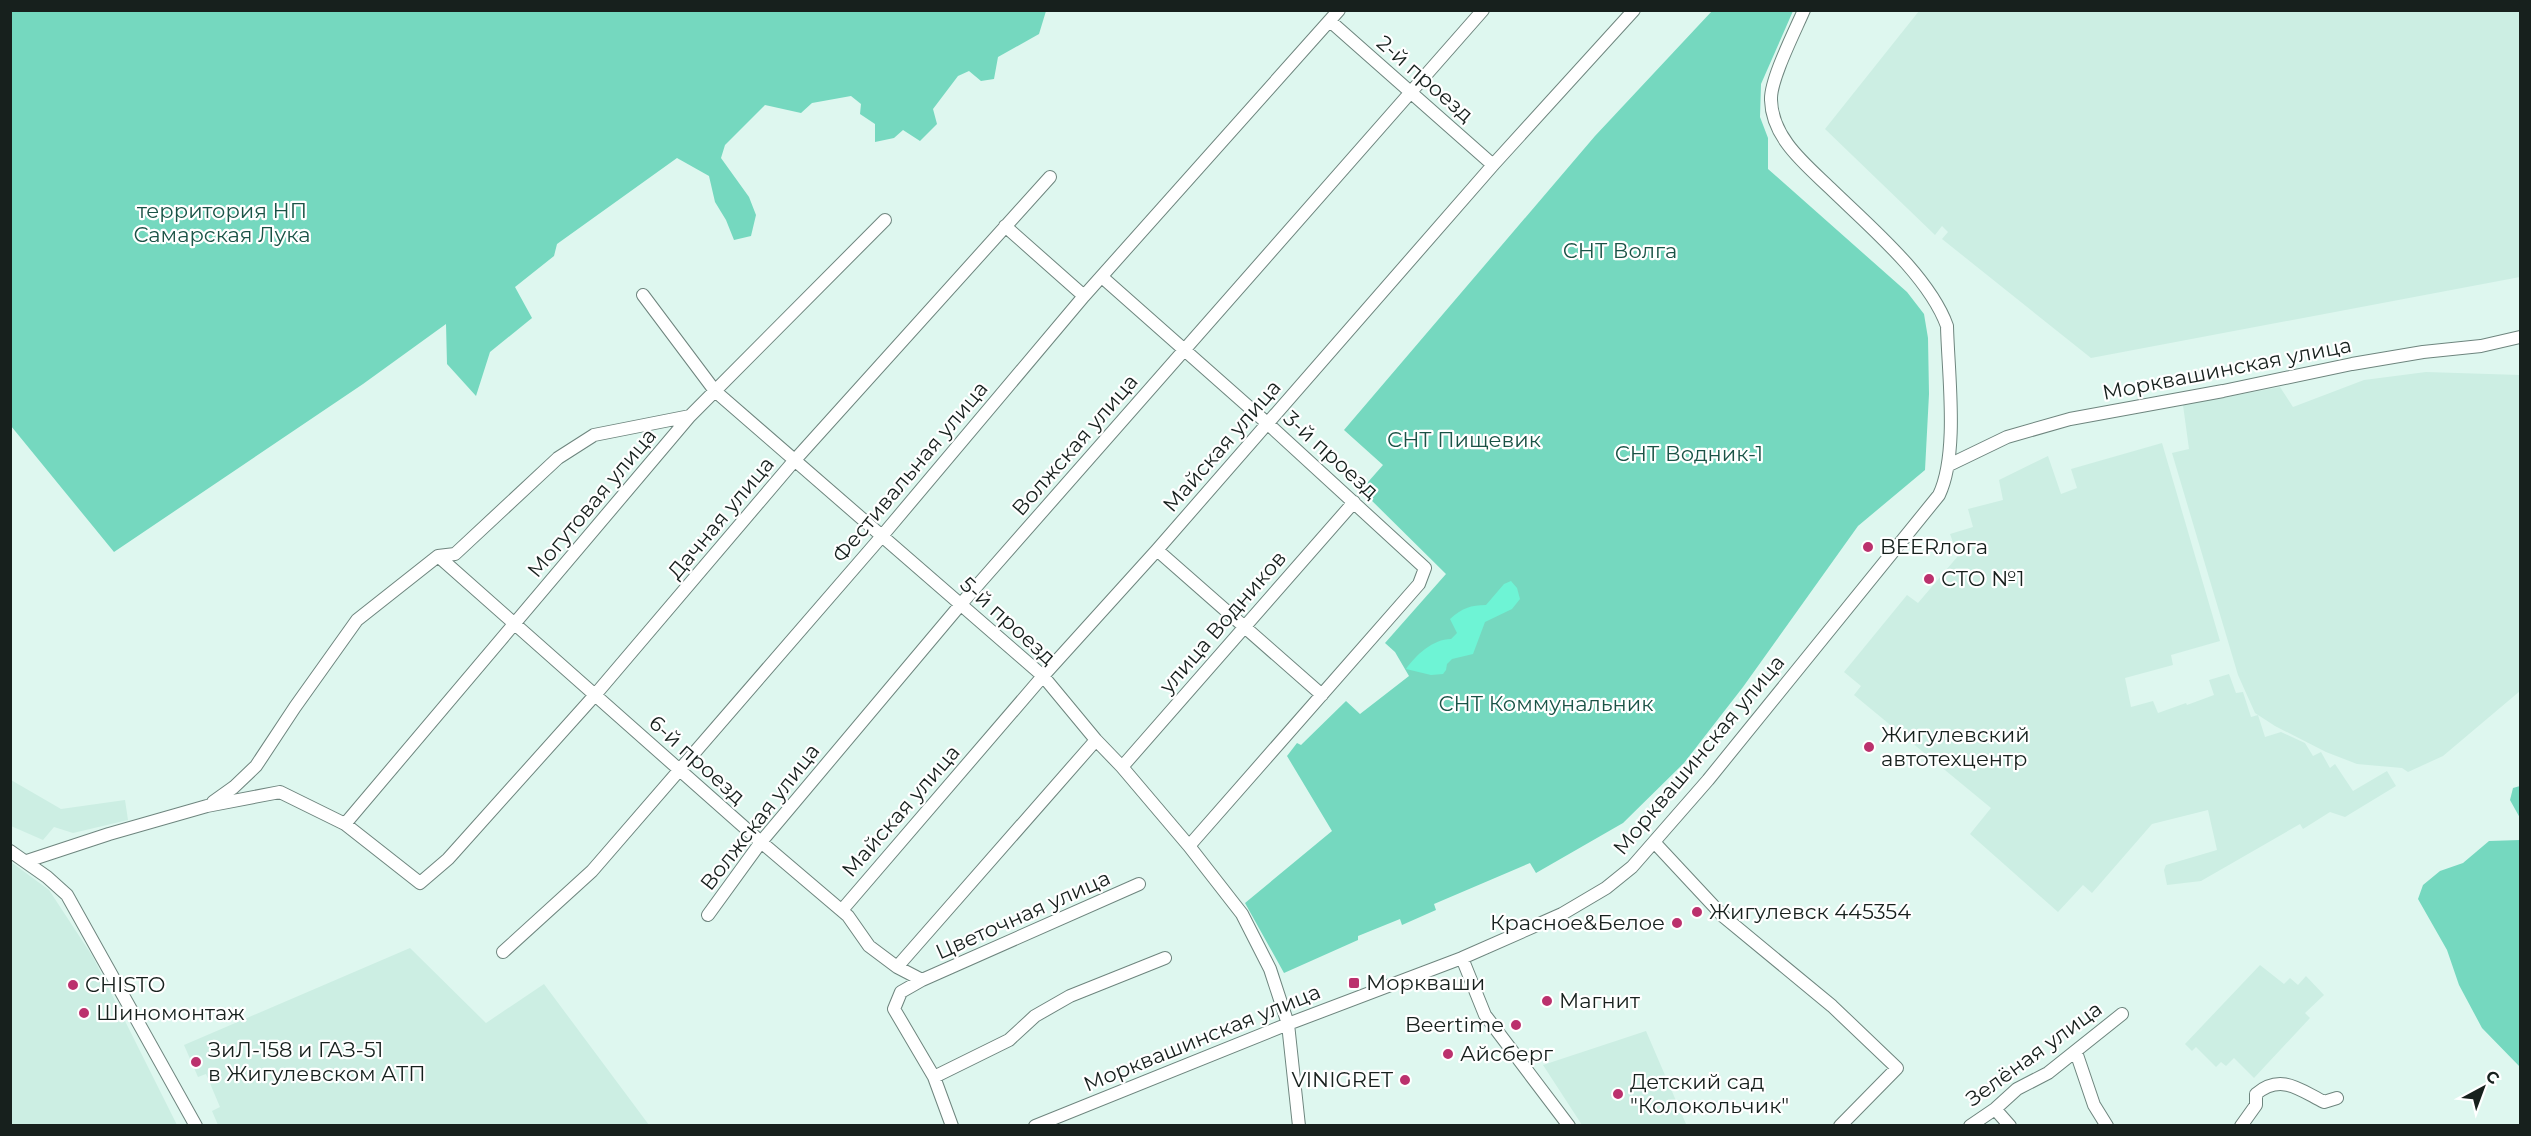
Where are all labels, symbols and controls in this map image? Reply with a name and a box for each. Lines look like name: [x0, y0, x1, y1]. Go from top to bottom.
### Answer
street label: 2-й проезд: [1372, 30, 1479, 127]
park label: территория НП Самарская Лука: [133, 198, 311, 247]
park label: СНТ Волга: [1563, 238, 1677, 263]
street label: Морквашинская улица: [2100, 332, 2354, 405]
street label: Волжская улица: [1006, 369, 1143, 520]
street label: Майская улица: [1157, 375, 1286, 517]
street label: Фестивальная улица: [827, 376, 993, 567]
street label: 3-й проезд: [1279, 405, 1384, 504]
street label: Могутовая улица: [522, 423, 661, 582]
park label: СНТ Пищевик: [1387, 427, 1541, 452]
park label: СНТ Водник-1: [1615, 441, 1763, 466]
street label: Дачная улица: [662, 452, 779, 584]
place label: BEERлога: [1880, 534, 1988, 559]
marker: BEERлога: [1861, 540, 1875, 554]
street label: улица Водников: [1153, 545, 1291, 699]
place label: СТО №1: [1941, 566, 2025, 591]
street label: 5-й проезд: [956, 571, 1061, 670]
marker: СТО №1: [1922, 572, 1936, 586]
street label: Морквашинская улица: [1608, 650, 1790, 860]
park label: СНТ Коммунальник: [1439, 691, 1653, 716]
street label: 6-й проезд: [644, 710, 751, 809]
place label: Жигулевский автотехцентр: [1881, 722, 2030, 771]
street label: Волжская улица: [695, 738, 825, 895]
street label: Майская улица: [836, 740, 965, 882]
marker: Жигулевский автотехцентр: [1862, 740, 1876, 754]
street label: Цветочная улица: [932, 865, 1114, 964]
place label: Жигулевск 445354: [1709, 899, 1911, 924]
marker: Жигулевск 445354: [1690, 905, 1704, 919]
place label: Красное&Белое: [1490, 910, 1665, 935]
marker: Красное&Белое: [1670, 916, 1684, 930]
place label: Моркваши: [1366, 970, 1485, 995]
place label: CHISTO: [85, 972, 165, 997]
marker: Моркваши: [1347, 976, 1361, 990]
marker: CHISTO: [66, 978, 80, 992]
street label: Морквашинская улица: [1080, 979, 1324, 1097]
place label: Магнит: [1559, 988, 1640, 1013]
marker: Магнит: [1540, 994, 1554, 1008]
street label: Зелёная улица: [1961, 996, 2107, 1111]
place label: Шиномонтаж: [96, 1000, 245, 1025]
marker: Шиномонтаж: [77, 1006, 91, 1020]
place label: Beertime: [1405, 1012, 1504, 1037]
marker: Beertime: [1509, 1018, 1523, 1032]
place label: ЗиЛ-158 и ГАЗ-51 в Жигулевском АТП: [208, 1037, 426, 1086]
place label: Айсберг: [1460, 1041, 1553, 1066]
marker: Айсберг: [1441, 1047, 1455, 1061]
marker: ЗиЛ-158 и ГАЗ-51 в Жигулевском АТП: [189, 1055, 203, 1069]
north arrow: [2453, 1058, 2513, 1118]
text: С: [2482, 1066, 2503, 1088]
place label: VINIGRET: [1291, 1067, 1393, 1092]
place label: Детский сад "Колокольчик": [1630, 1069, 1789, 1118]
marker: VINIGRET: [1398, 1073, 1412, 1087]
marker: Детский сад "Колокольчик": [1611, 1087, 1625, 1101]

